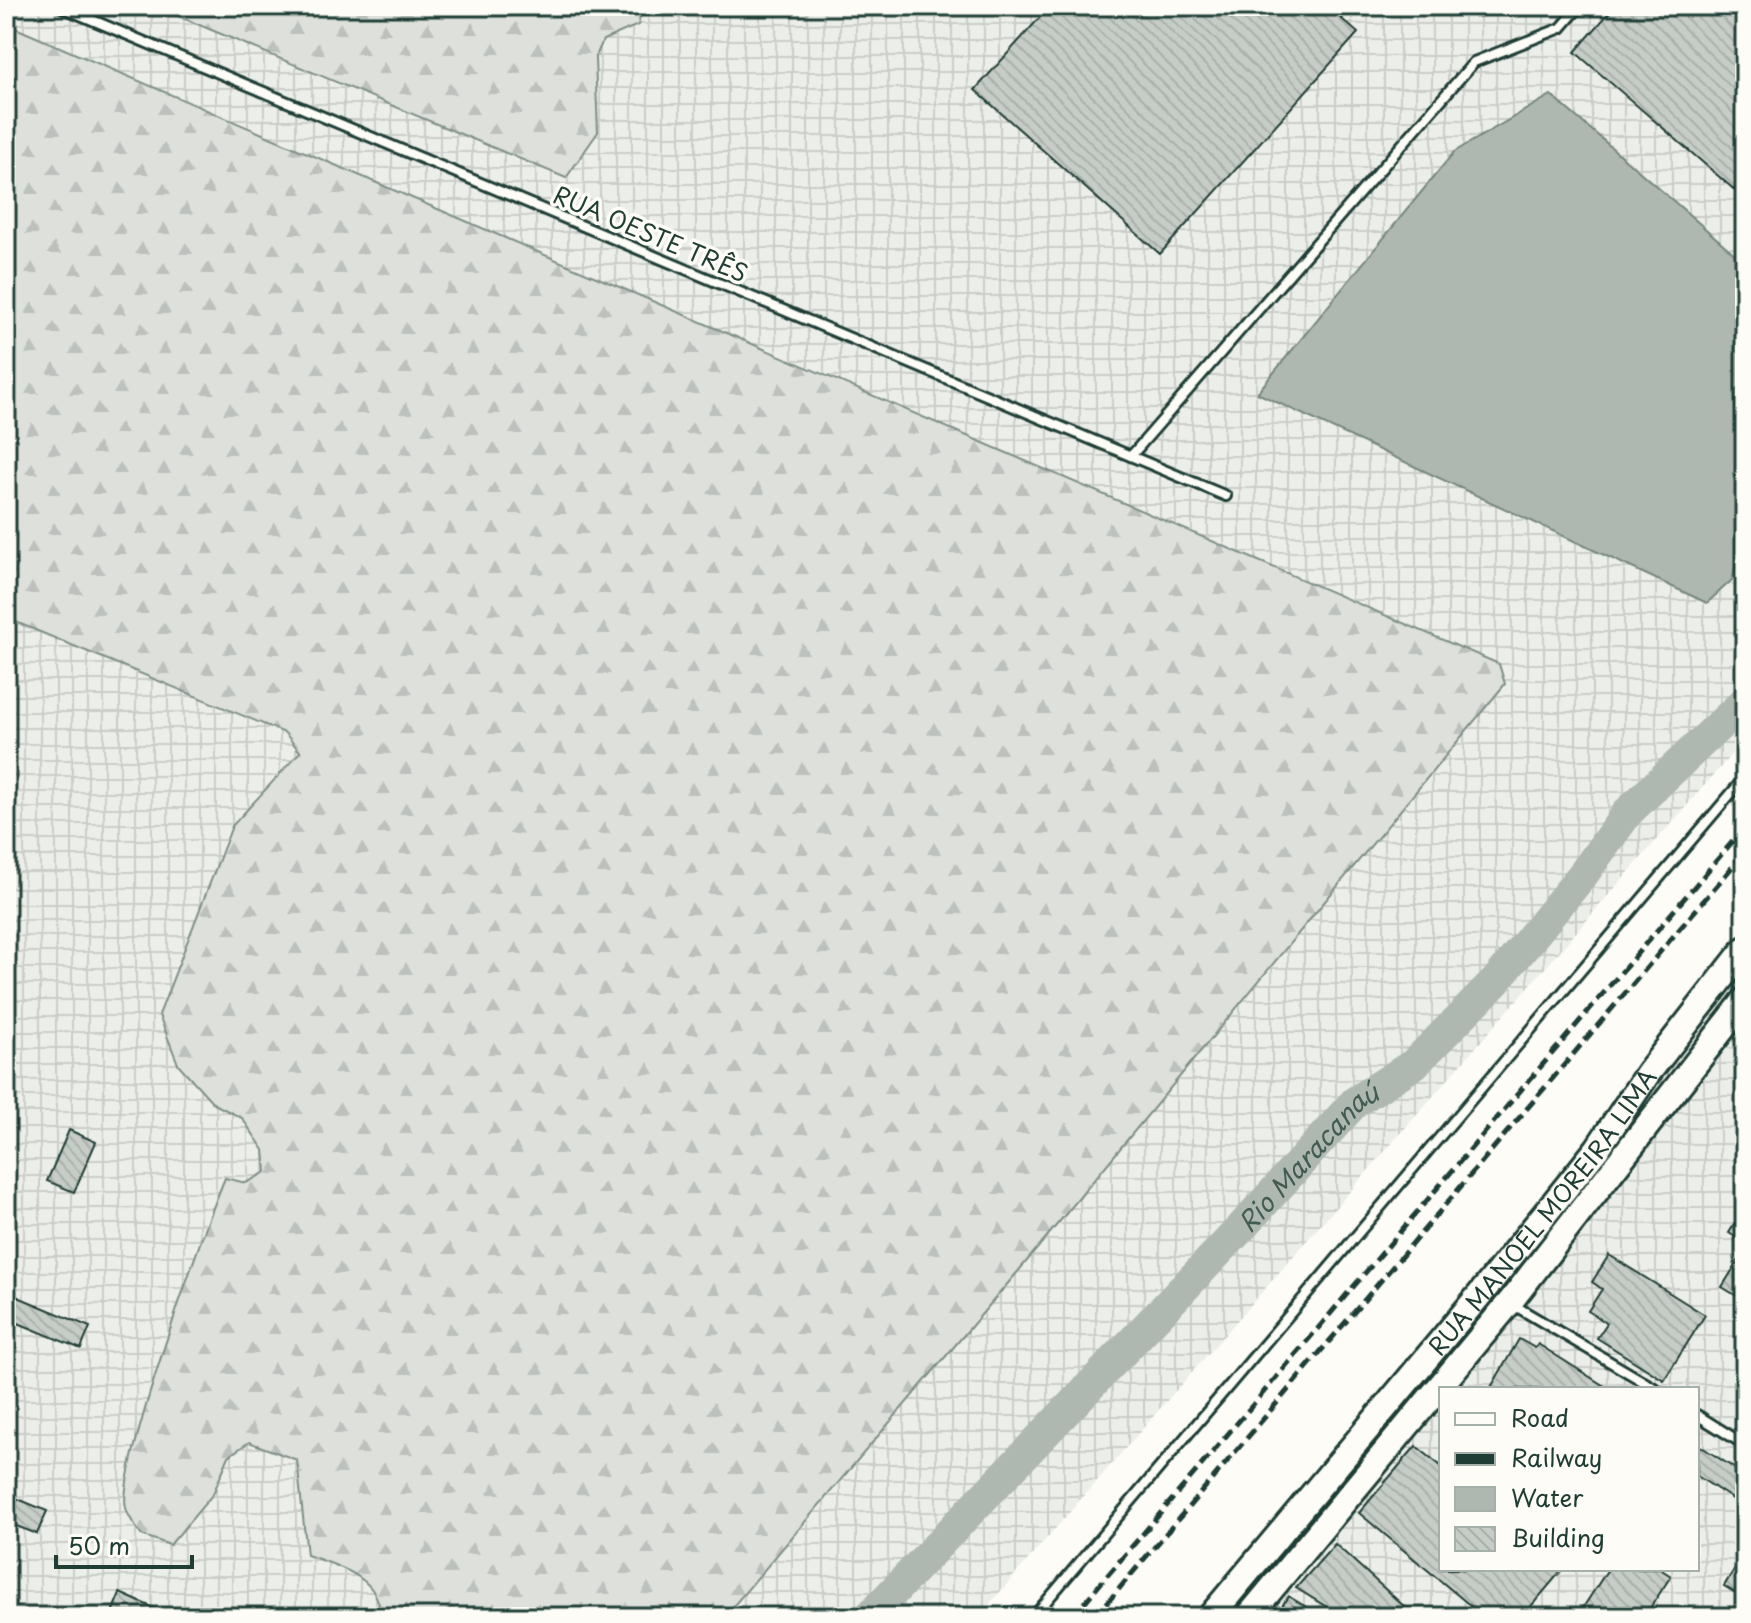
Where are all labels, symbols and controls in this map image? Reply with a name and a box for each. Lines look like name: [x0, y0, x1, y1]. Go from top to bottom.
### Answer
street label: RUA OESTE TRÊS: [548, 176, 754, 290]
street label: RUA MANOEL MOREIRA LIMA: [1419, 1061, 1664, 1363]
water label: Rio Maracanaú: [1228, 1071, 1388, 1240]
legend: [1439, 1387, 1699, 1571]
text: Road: [1511, 1399, 1569, 1435]
text: Railway: [1511, 1439, 1602, 1475]
text: Water: [1511, 1479, 1584, 1515]
scale bar: [56, 1519, 192, 1569]
text: Building: [1511, 1519, 1605, 1555]
text: 50 m: [68, 1527, 130, 1563]

